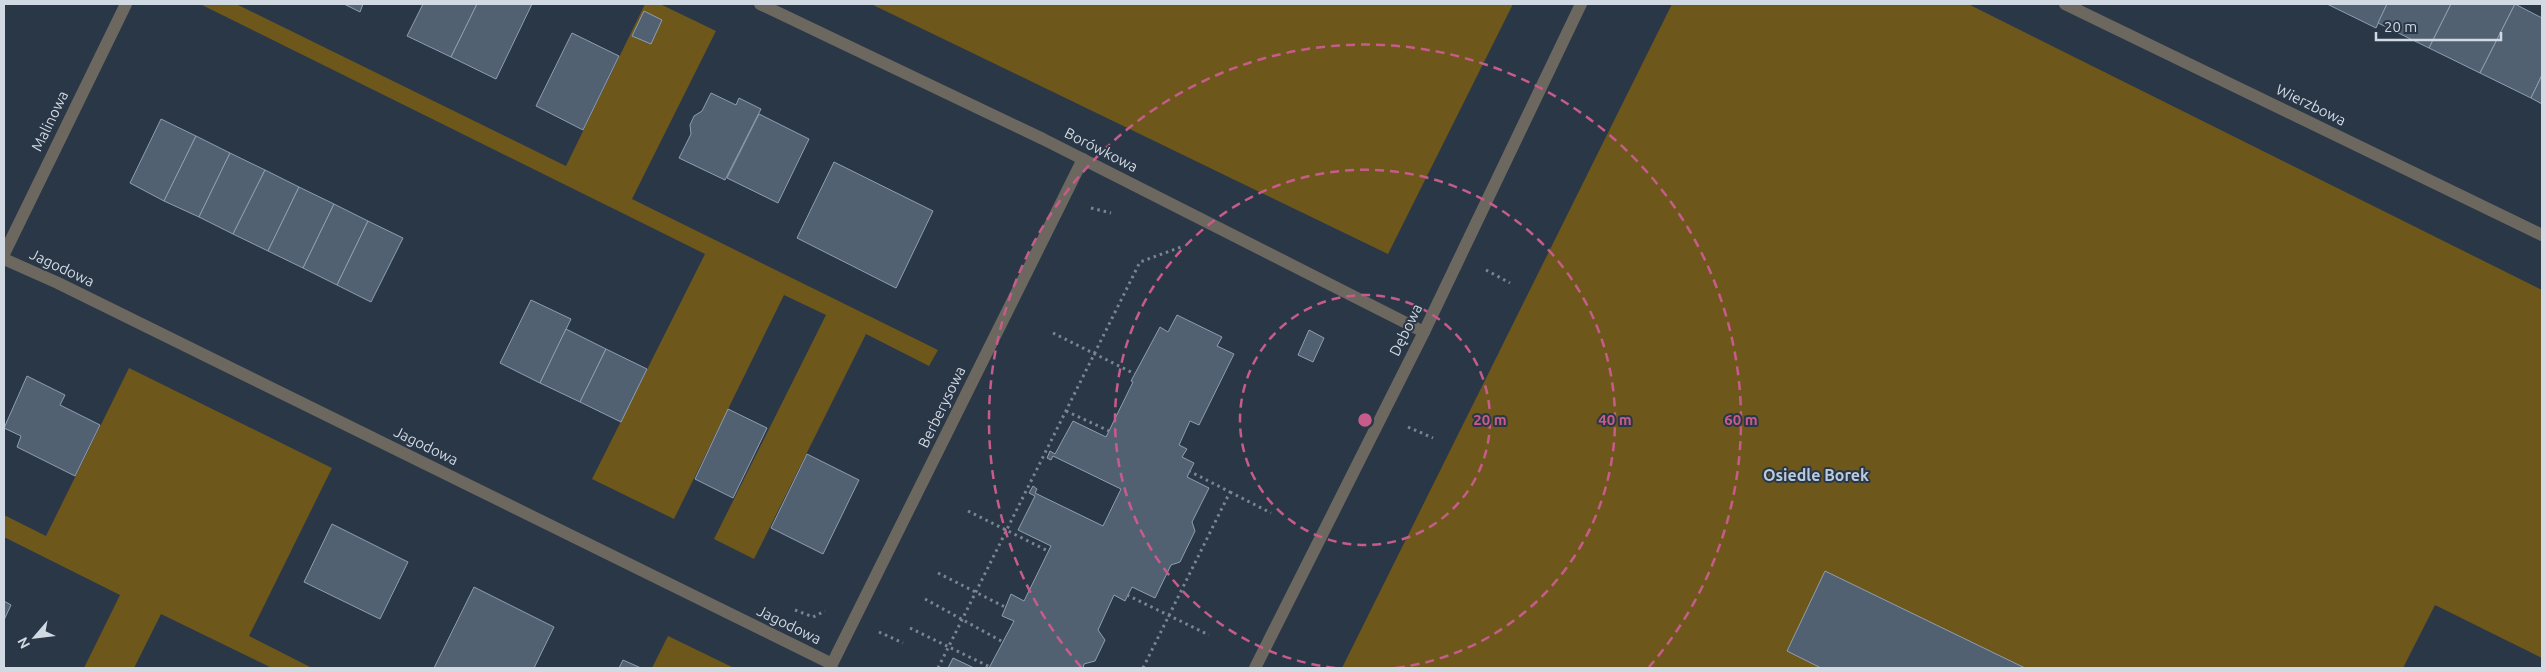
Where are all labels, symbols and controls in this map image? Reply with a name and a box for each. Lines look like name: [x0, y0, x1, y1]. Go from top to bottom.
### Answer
scale bar: [2376, 10, 2501, 42]
text: 20 m: [2384, 18, 2417, 35]
street label: Wierzbowa: [2274, 80, 2349, 129]
street label: Malinowa: [28, 88, 71, 154]
street label: Borówkowa: [1062, 124, 1141, 175]
street label: Jagodowa: [27, 245, 97, 290]
street label: Dębowa: [1386, 301, 1425, 359]
street label: Berberysowa: [915, 363, 969, 450]
centre of rings: [1356, 411, 1374, 429]
text: 20 m: [1473, 411, 1507, 428]
text: 40 m: [1598, 411, 1632, 428]
text: 60 m: [1724, 411, 1758, 428]
street label: Jagodowa: [391, 423, 461, 468]
district label: Osiedle Borek: [1763, 466, 1869, 484]
street label: Jagodowa: [754, 602, 824, 647]
north arrow: [10, 612, 60, 662]
text: N: [14, 635, 33, 651]

